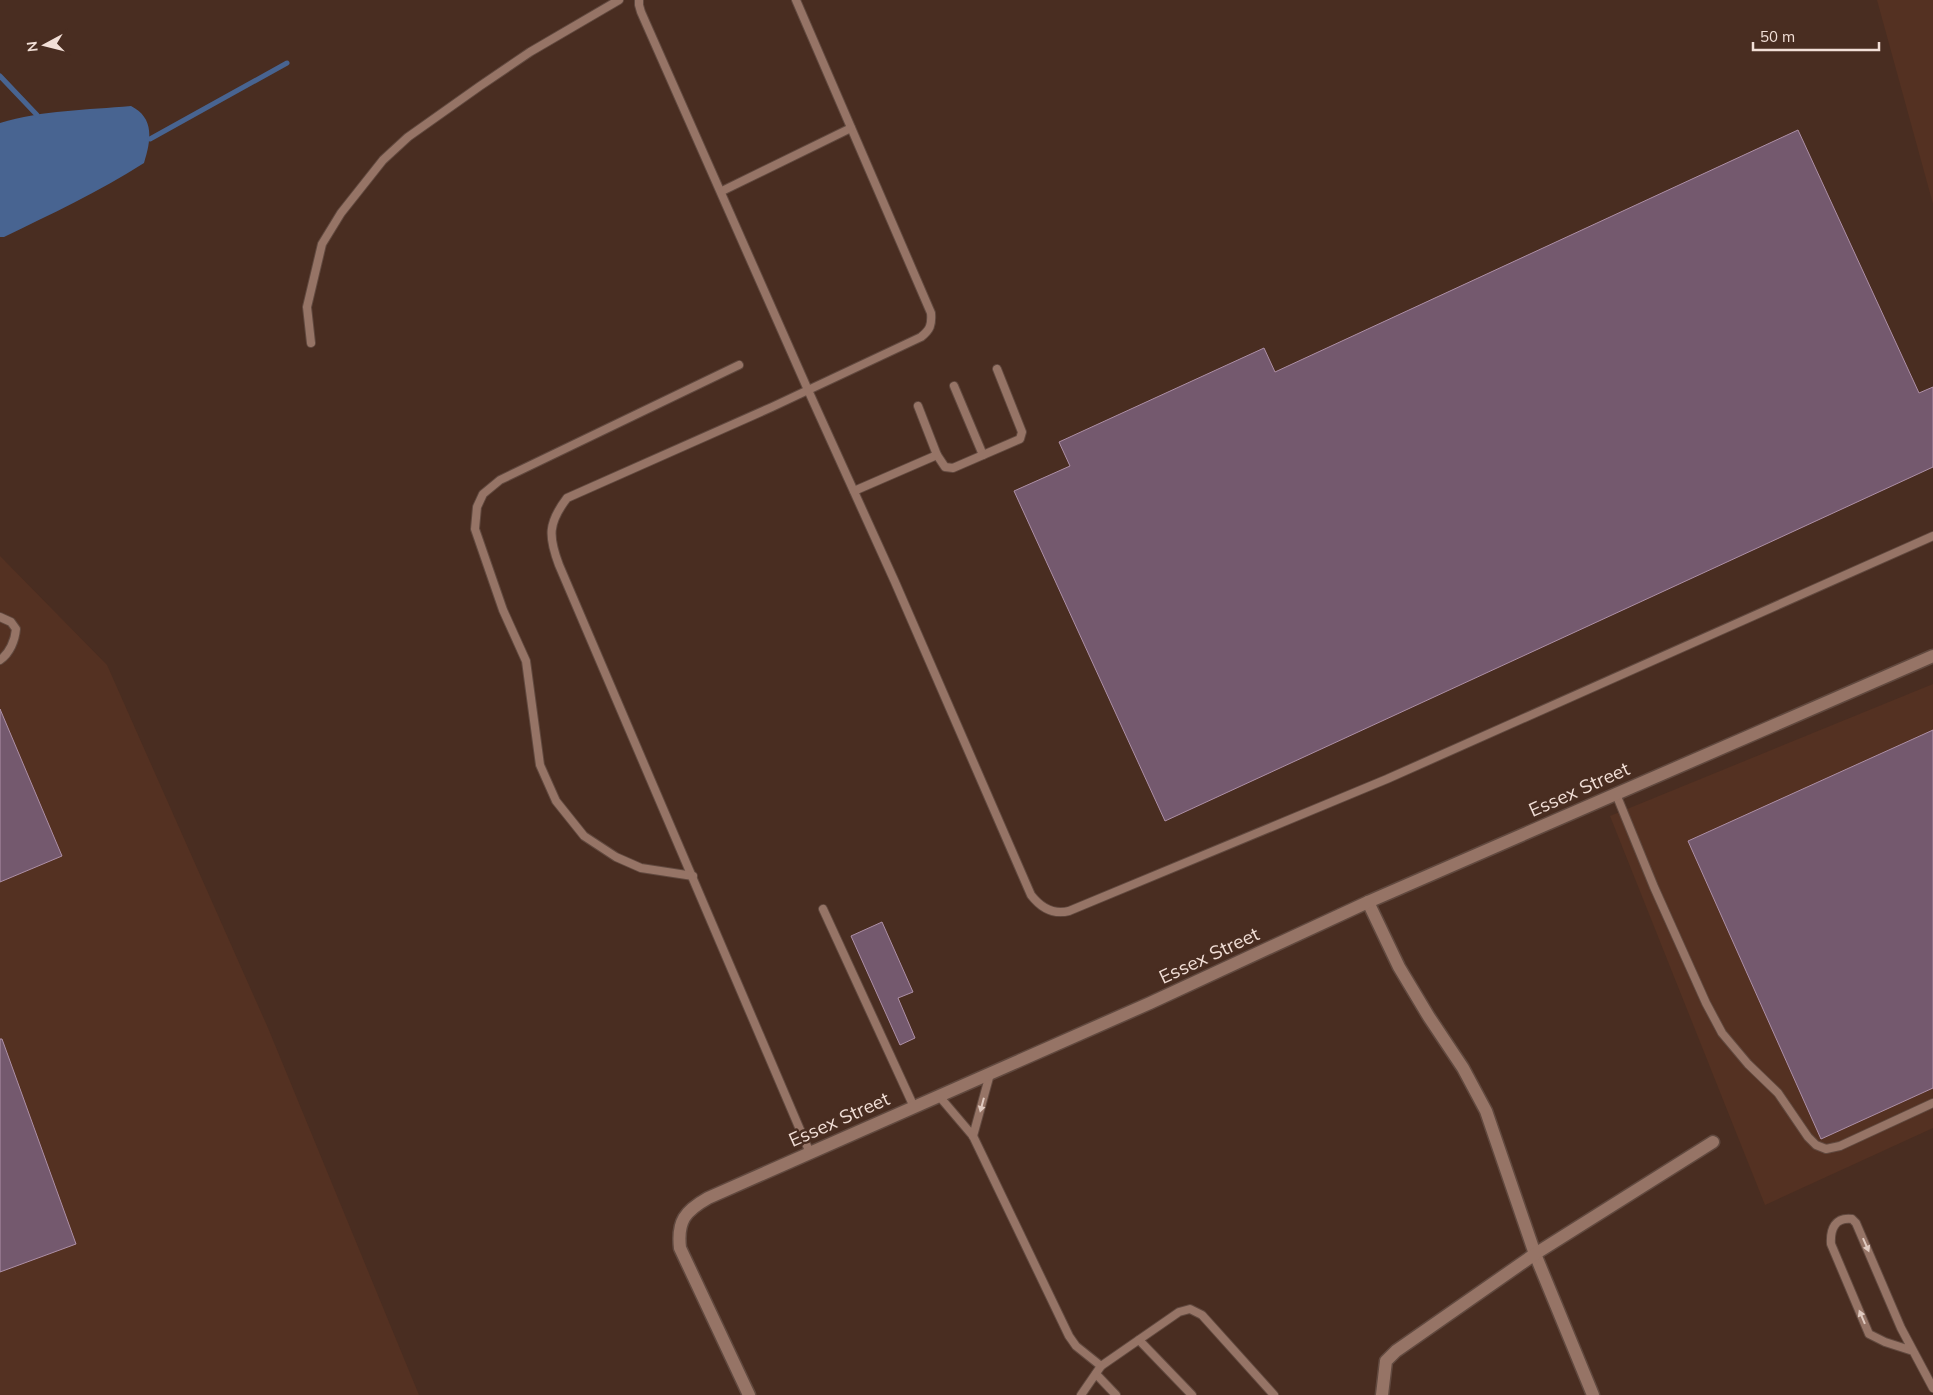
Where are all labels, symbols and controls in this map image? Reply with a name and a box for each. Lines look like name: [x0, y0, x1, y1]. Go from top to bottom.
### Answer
north arrow: [20, 20, 70, 70]
scale bar: [1753, 20, 1879, 52]
text: 50 m: [1760, 27, 1795, 46]
text: N: [23, 40, 42, 53]
street label: Essex Street: [1525, 756, 1633, 822]
street label: Essex Street: [1155, 921, 1263, 989]
street label: Essex Street: [785, 1086, 893, 1152]
one-way arrow: [978, 1097, 986, 1113]
one-way arrow: [1862, 1238, 1870, 1252]
one-way arrow: [1857, 1310, 1865, 1324]

